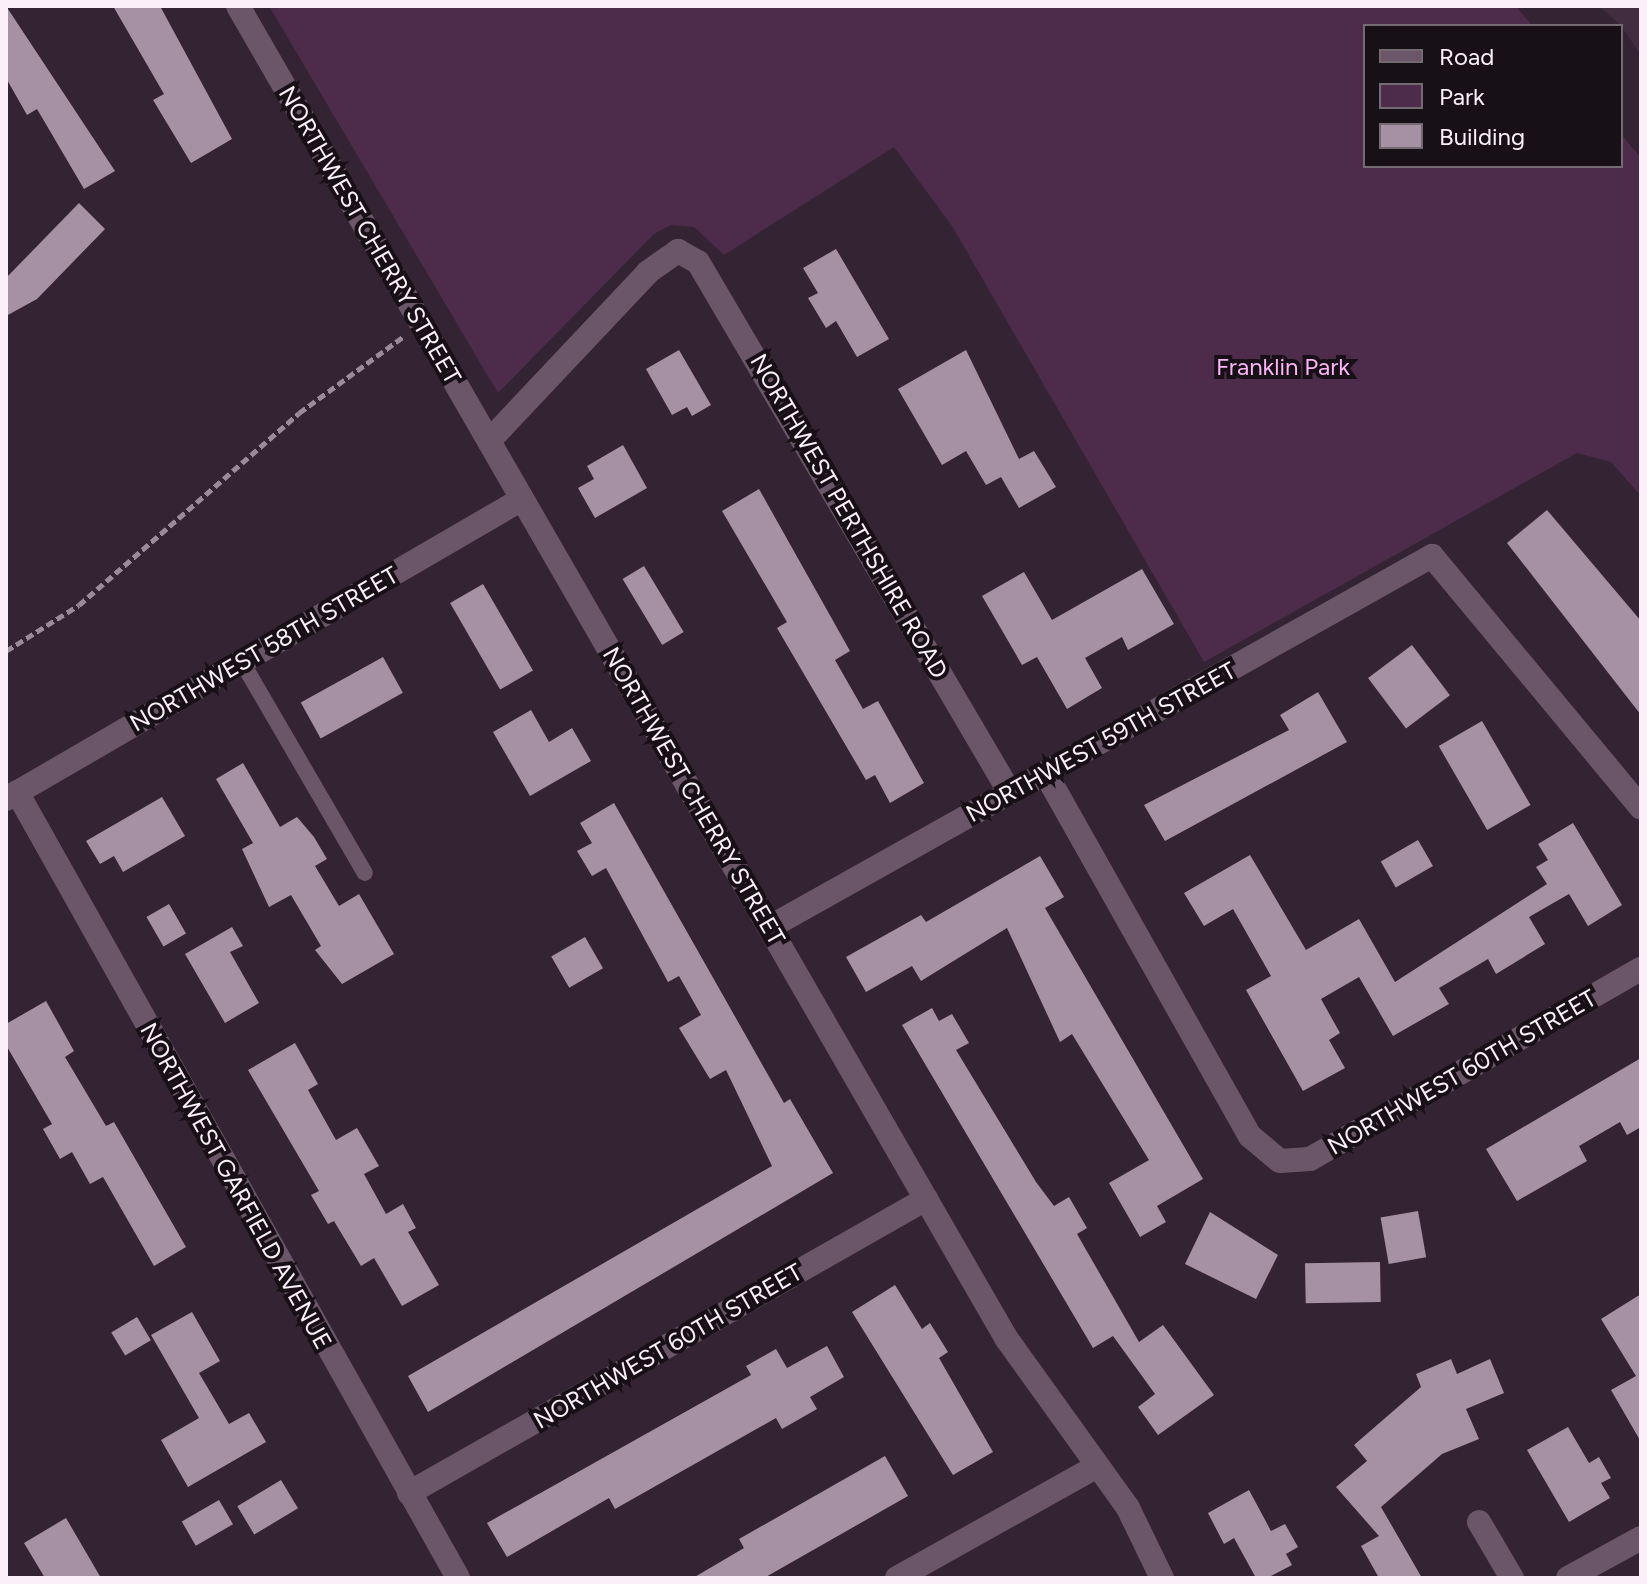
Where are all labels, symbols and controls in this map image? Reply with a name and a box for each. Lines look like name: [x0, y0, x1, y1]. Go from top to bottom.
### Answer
legend: [1363, 24, 1623, 168]
text: Road: [1439, 42, 1494, 71]
street label: NORTHWEST CHERRY STREET: [273, 81, 467, 389]
text: Park: [1439, 82, 1485, 111]
text: Building: [1439, 122, 1525, 151]
street label: NORTHWEST PERTHSHIRE ROAD: [744, 349, 954, 683]
park label: Franklin Park: [1216, 353, 1350, 381]
street label: NORTHWEST 58TH STREET: [125, 560, 403, 738]
street label: NORTHWEST CHERRY STREET: [597, 642, 791, 950]
street label: NORTHWEST 59TH STREET: [961, 656, 1241, 828]
street label: NORTHWEST 60TH STREET: [1323, 983, 1601, 1161]
street label: NORTHWEST GARFIELD AVENUE: [134, 1018, 338, 1354]
street label: NORTHWEST 60TH STREET: [529, 1257, 807, 1435]

